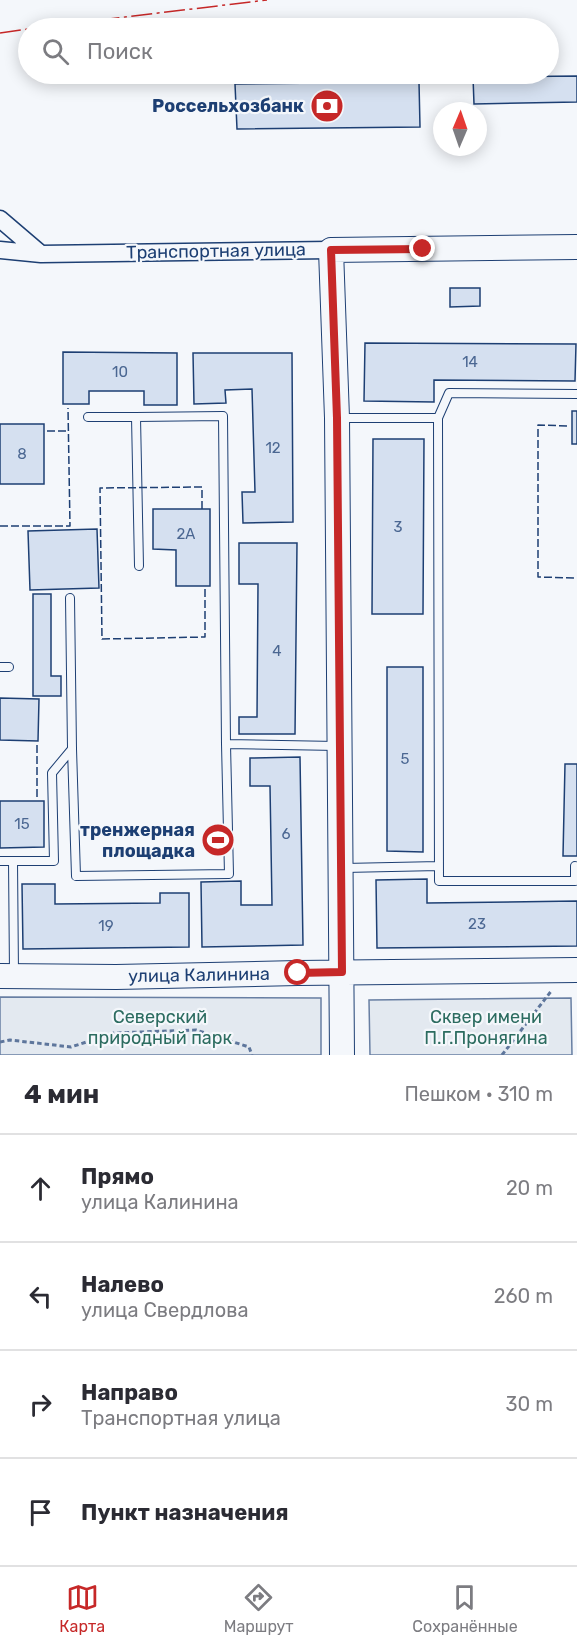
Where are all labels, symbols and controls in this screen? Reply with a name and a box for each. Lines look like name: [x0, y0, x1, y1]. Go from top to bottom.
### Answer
search box: [18, 18, 559, 84]
icon: search: [39, 35, 72, 68]
text: Поиск: [87, 38, 153, 65]
bank icon: Россельхозбанк: [309, 88, 345, 124]
place label: Россельхозбанк: [152, 95, 304, 117]
north arrow: [433, 102, 487, 156]
route end: [409, 235, 435, 261]
street label: Транспортная улица: [126, 238, 306, 264]
house number: 14: [462, 353, 478, 371]
house number: 10: [112, 363, 128, 381]
house number: 12: [265, 439, 281, 457]
house number: 8: [17, 445, 27, 463]
house number: 3: [393, 518, 403, 536]
house number: 2А: [177, 525, 195, 543]
house number: 4: [272, 642, 282, 660]
house number: 5: [401, 750, 410, 768]
house number: 15: [14, 815, 30, 833]
place label: тренжерная площадка: [80, 819, 195, 862]
sports icon: тренжерная площадка: [200, 822, 236, 858]
house number: 6: [281, 825, 291, 843]
house number: 23: [468, 915, 486, 933]
house number: 19: [98, 917, 114, 935]
route start: [284, 959, 310, 985]
street label: улица Калинина: [128, 963, 270, 987]
park label: Северский природный парк: [88, 1006, 232, 1049]
park label: Сквер имени П.Г.Пронягина: [424, 1006, 548, 1049]
text: 4 мин: [24, 1079, 99, 1110]
text: Пешком · 310 m: [404, 1082, 553, 1106]
text: Прямо: [81, 1163, 154, 1190]
icon: ahead: [24, 1172, 57, 1205]
text: 20 m: [506, 1176, 553, 1200]
text: улица Калинина: [81, 1190, 239, 1214]
text: Налево: [81, 1271, 164, 1298]
icon: left: [24, 1280, 57, 1313]
text: 260 m: [494, 1284, 553, 1308]
text: улица Свердлова: [81, 1298, 248, 1322]
text: Направо: [81, 1379, 178, 1406]
icon: right: [24, 1388, 57, 1421]
text: 30 m: [506, 1392, 553, 1416]
text: Транспортная улица: [81, 1406, 281, 1430]
icon: arrive: [24, 1496, 57, 1529]
text: Пункт назначения: [81, 1499, 289, 1526]
tab: Карта: [59, 1581, 105, 1636]
tab: Маршрут: [224, 1581, 294, 1636]
tab: Сохранённые: [412, 1581, 518, 1636]

